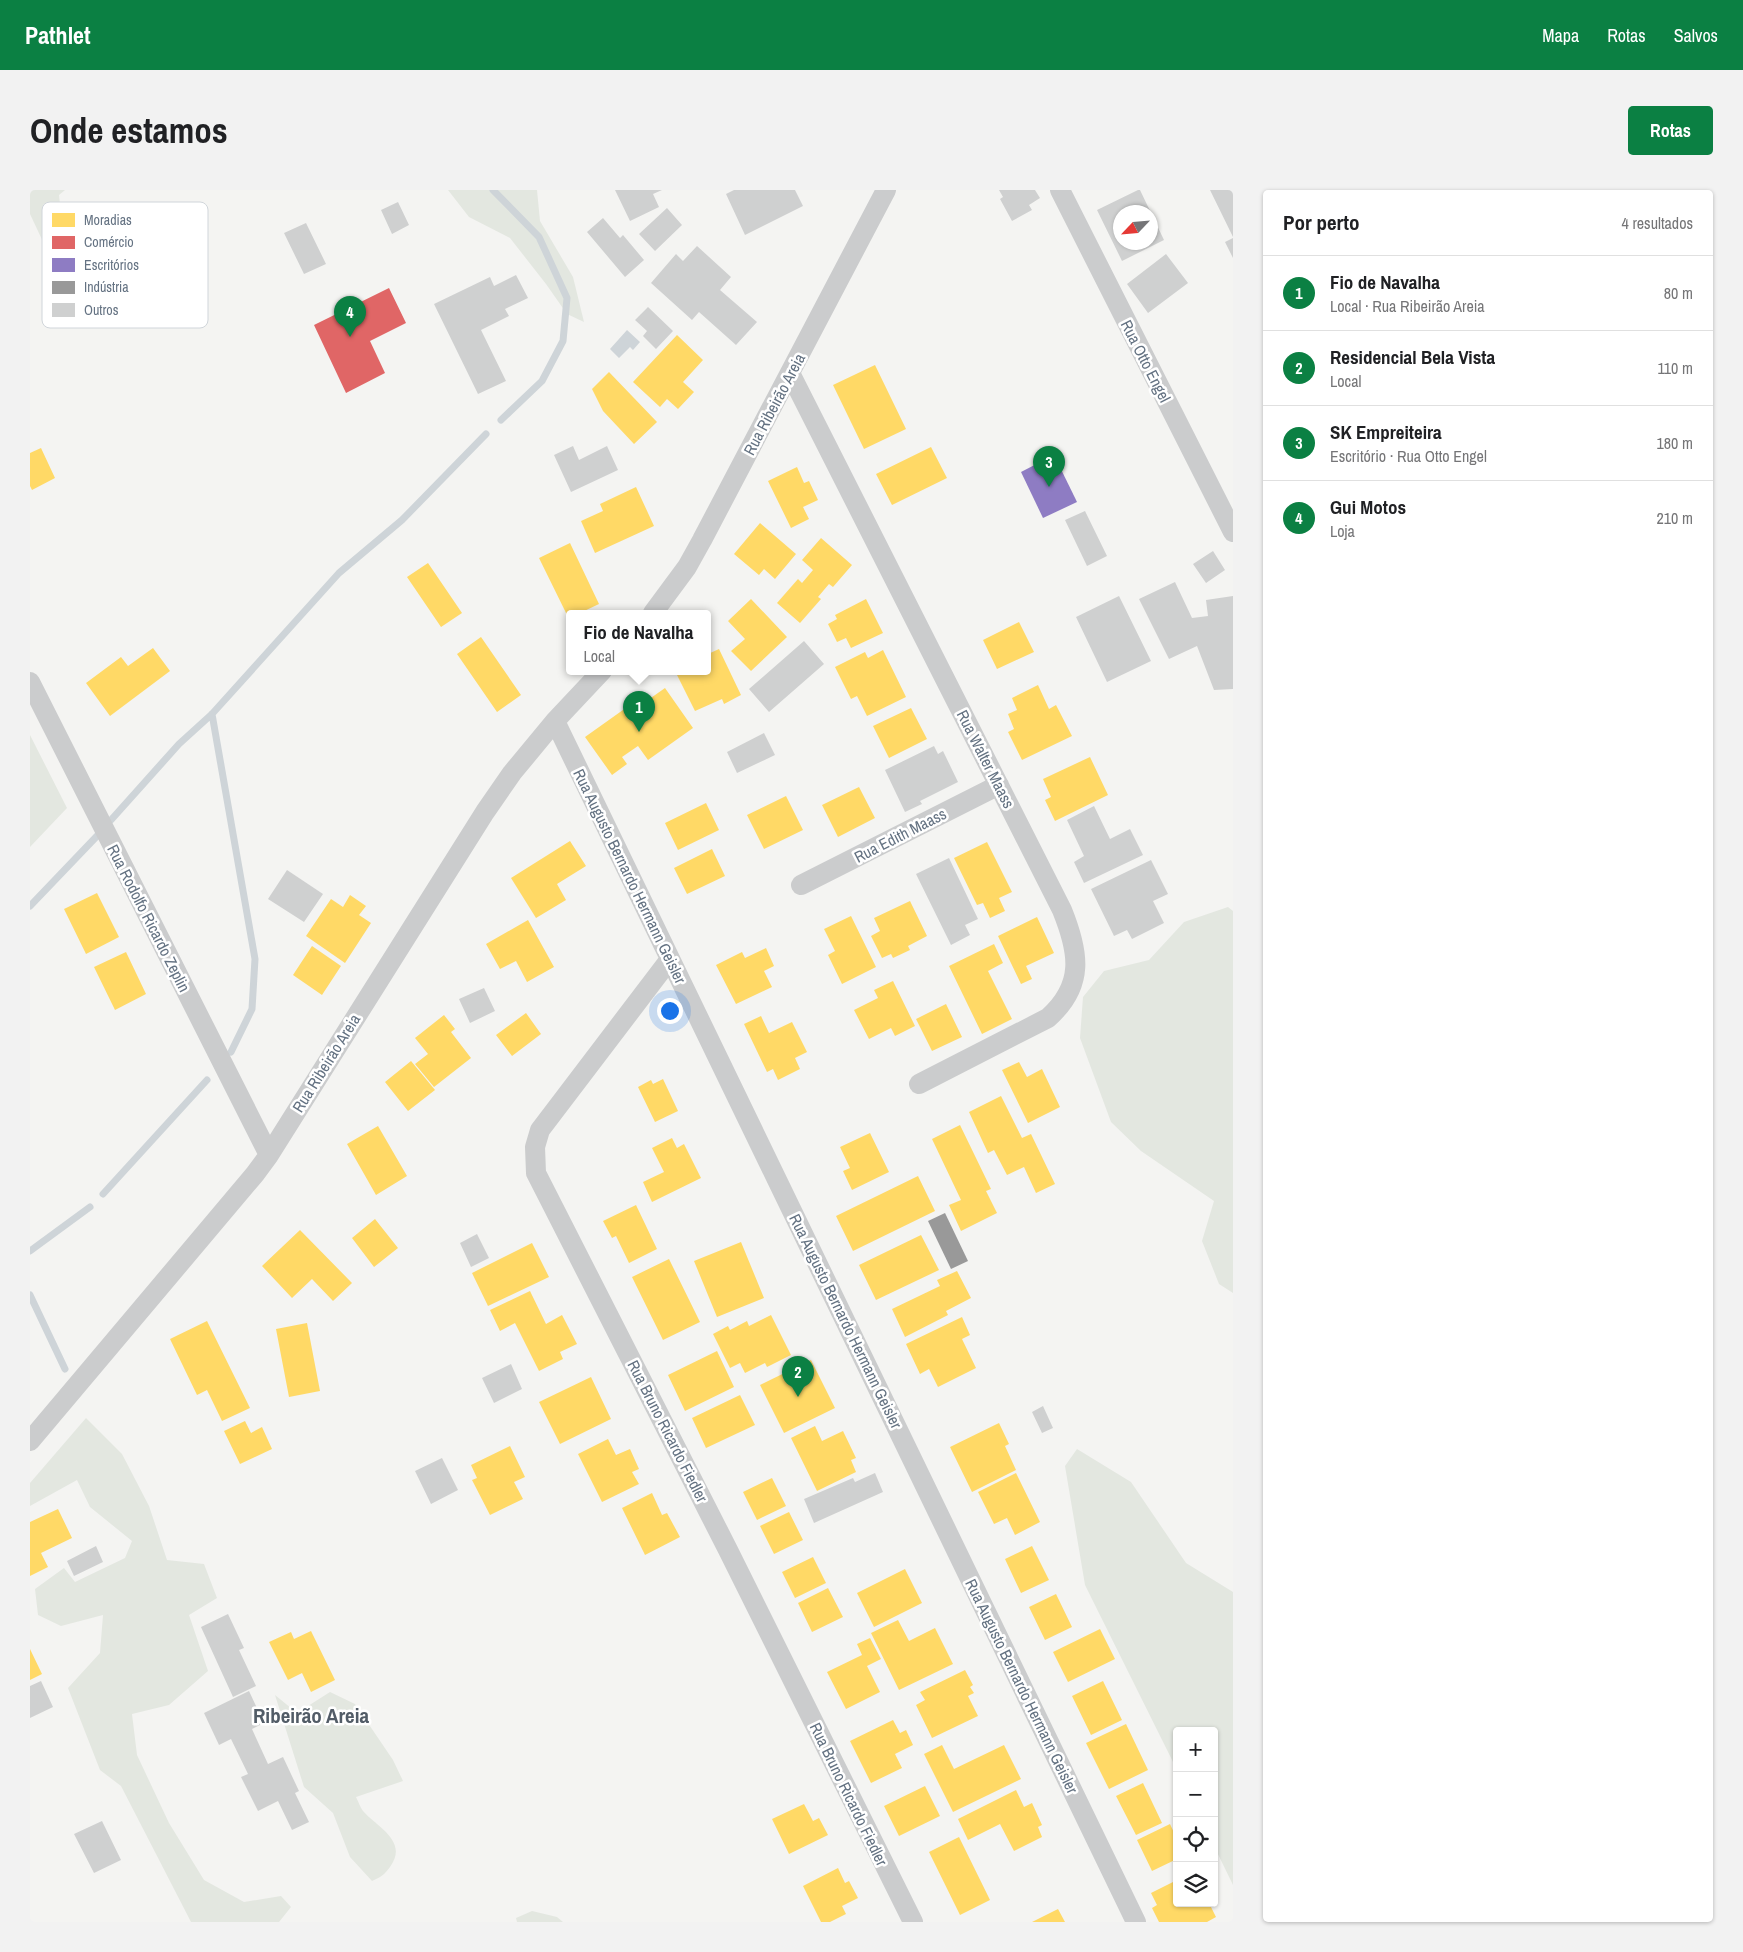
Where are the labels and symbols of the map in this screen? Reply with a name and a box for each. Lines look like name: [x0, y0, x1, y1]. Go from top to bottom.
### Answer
legend: [42, 202, 208, 328]
north arrow: [1113, 205, 1158, 250]
text: Moradias: [84, 211, 132, 229]
text: Comércio: [84, 233, 134, 251]
text: Escritórios: [84, 256, 139, 274]
text: Indústria: [84, 278, 129, 296]
pin: 4: [334, 296, 366, 337]
text: Outros: [84, 301, 119, 319]
street label: Rua Otto Engel: [1116, 316, 1176, 406]
street label: Rua Ribeirão Areia: [738, 349, 810, 459]
pin: 3: [1033, 446, 1065, 487]
pin: 1: [623, 691, 655, 732]
street label: Rua Walter Maass: [952, 706, 1020, 812]
street label: Rua Augusto Bernardo Hermann Geisler: [568, 765, 692, 988]
street label: Rua Edith Maass: [850, 802, 950, 868]
street label: Rua Rodolfo Ricardo Zeplin: [102, 841, 196, 995]
your location: [657, 998, 683, 1024]
street label: Rua Ribeirão Areia: [287, 1009, 365, 1116]
street label: Rua Augusto Bernardo Hermann Geisler: [784, 1210, 908, 1433]
street label: Rua Bruno Ricardo Fiedler: [623, 1356, 714, 1506]
pin: 2: [782, 1356, 814, 1397]
street label: Rua Augusto Bernardo Hermann Geisler: [960, 1575, 1084, 1798]
district label: Ribeirão Areia: [253, 1701, 369, 1730]
street label: Rua Bruno Ricardo Fiedler: [805, 1719, 894, 1870]

